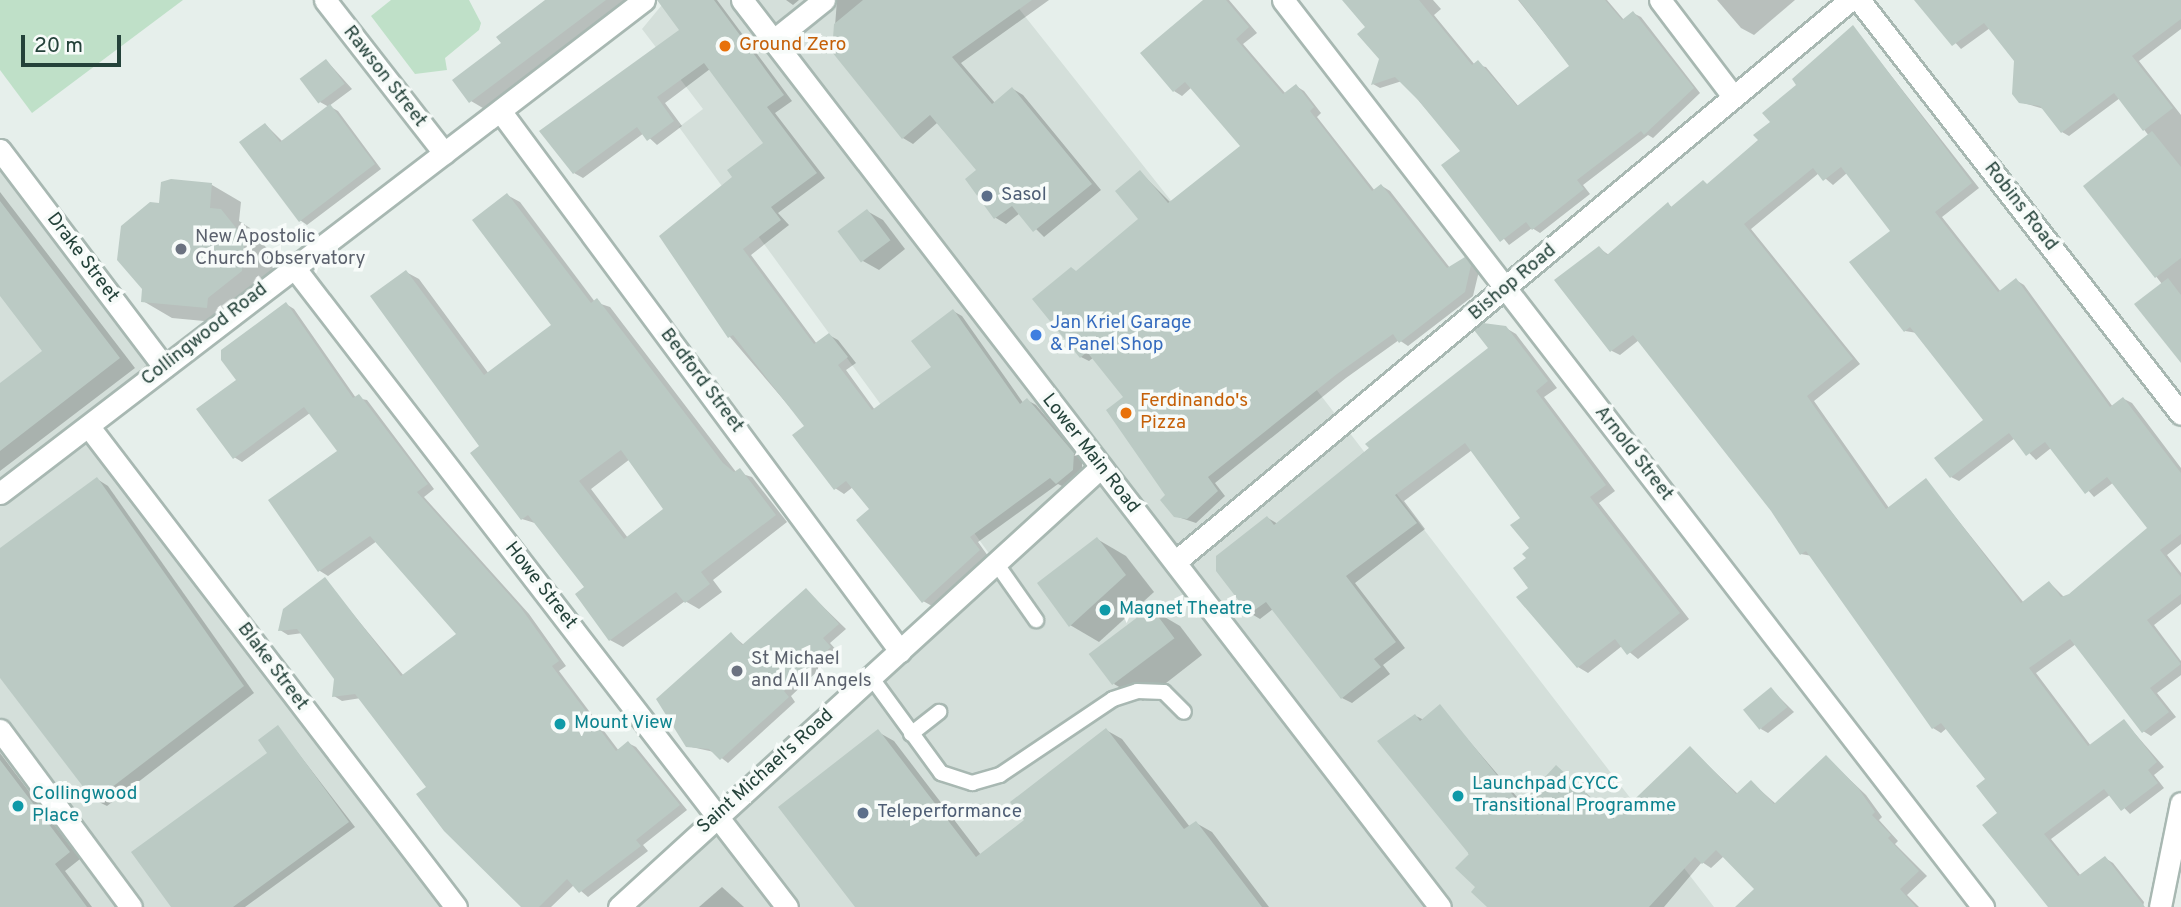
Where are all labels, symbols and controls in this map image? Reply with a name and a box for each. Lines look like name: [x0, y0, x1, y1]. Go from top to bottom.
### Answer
scale bar: [24, 21, 124, 65]
street label: Rawson Street: [337, 22, 431, 132]
text: 20 m: [34, 33, 83, 60]
place label: Ground Zero: [739, 35, 846, 57]
marker: Ground Zero: [717, 38, 733, 54]
street label: Robins Road: [1978, 158, 2062, 256]
place label: Sasol: [1001, 185, 1047, 207]
marker: Sasol: [979, 188, 995, 204]
street label: Drake Street: [41, 209, 123, 307]
place label: New Apostolic Church Observatory: [195, 227, 366, 271]
street label: Bishop Road: [1465, 240, 1561, 326]
marker: New Apostolic Church Observatory: [173, 241, 189, 257]
street label: Collingwood Road: [137, 279, 273, 391]
place label: Jan Kriel Garage & Panel Shop: [1050, 313, 1192, 357]
street label: Bedford Street: [654, 324, 748, 438]
marker: Jan Kriel Garage & Panel Shop: [1028, 327, 1044, 343]
street label: Lower Main Road: [1036, 390, 1144, 518]
place label: Ferdinando's Pizza: [1140, 391, 1248, 435]
street label: Arnold Street: [1589, 402, 1677, 506]
marker: Ferdinando's Pizza: [1118, 405, 1134, 421]
street label: Howe Street: [499, 538, 581, 634]
place label: Magnet Theatre: [1119, 599, 1253, 621]
marker: Magnet Theatre: [1097, 602, 1113, 618]
street label: Blake Street: [232, 619, 312, 715]
place label: St Michael and All Angels: [751, 649, 873, 693]
marker: St Michael and All Angels: [729, 663, 745, 679]
street label: Saint Michael's Road: [693, 705, 839, 839]
place label: Mount View: [574, 713, 674, 735]
marker: Mount View: [552, 716, 568, 732]
place label: Launchpad CYCC Transitional Programme: [1472, 774, 1676, 818]
place label: Collingwood Place: [32, 784, 137, 828]
marker: Launchpad CYCC Transitional Programme: [1450, 788, 1466, 804]
marker: Collingwood Place: [10, 798, 26, 814]
place label: Teleperformance: [877, 802, 1022, 824]
marker: Teleperformance: [855, 805, 871, 821]

